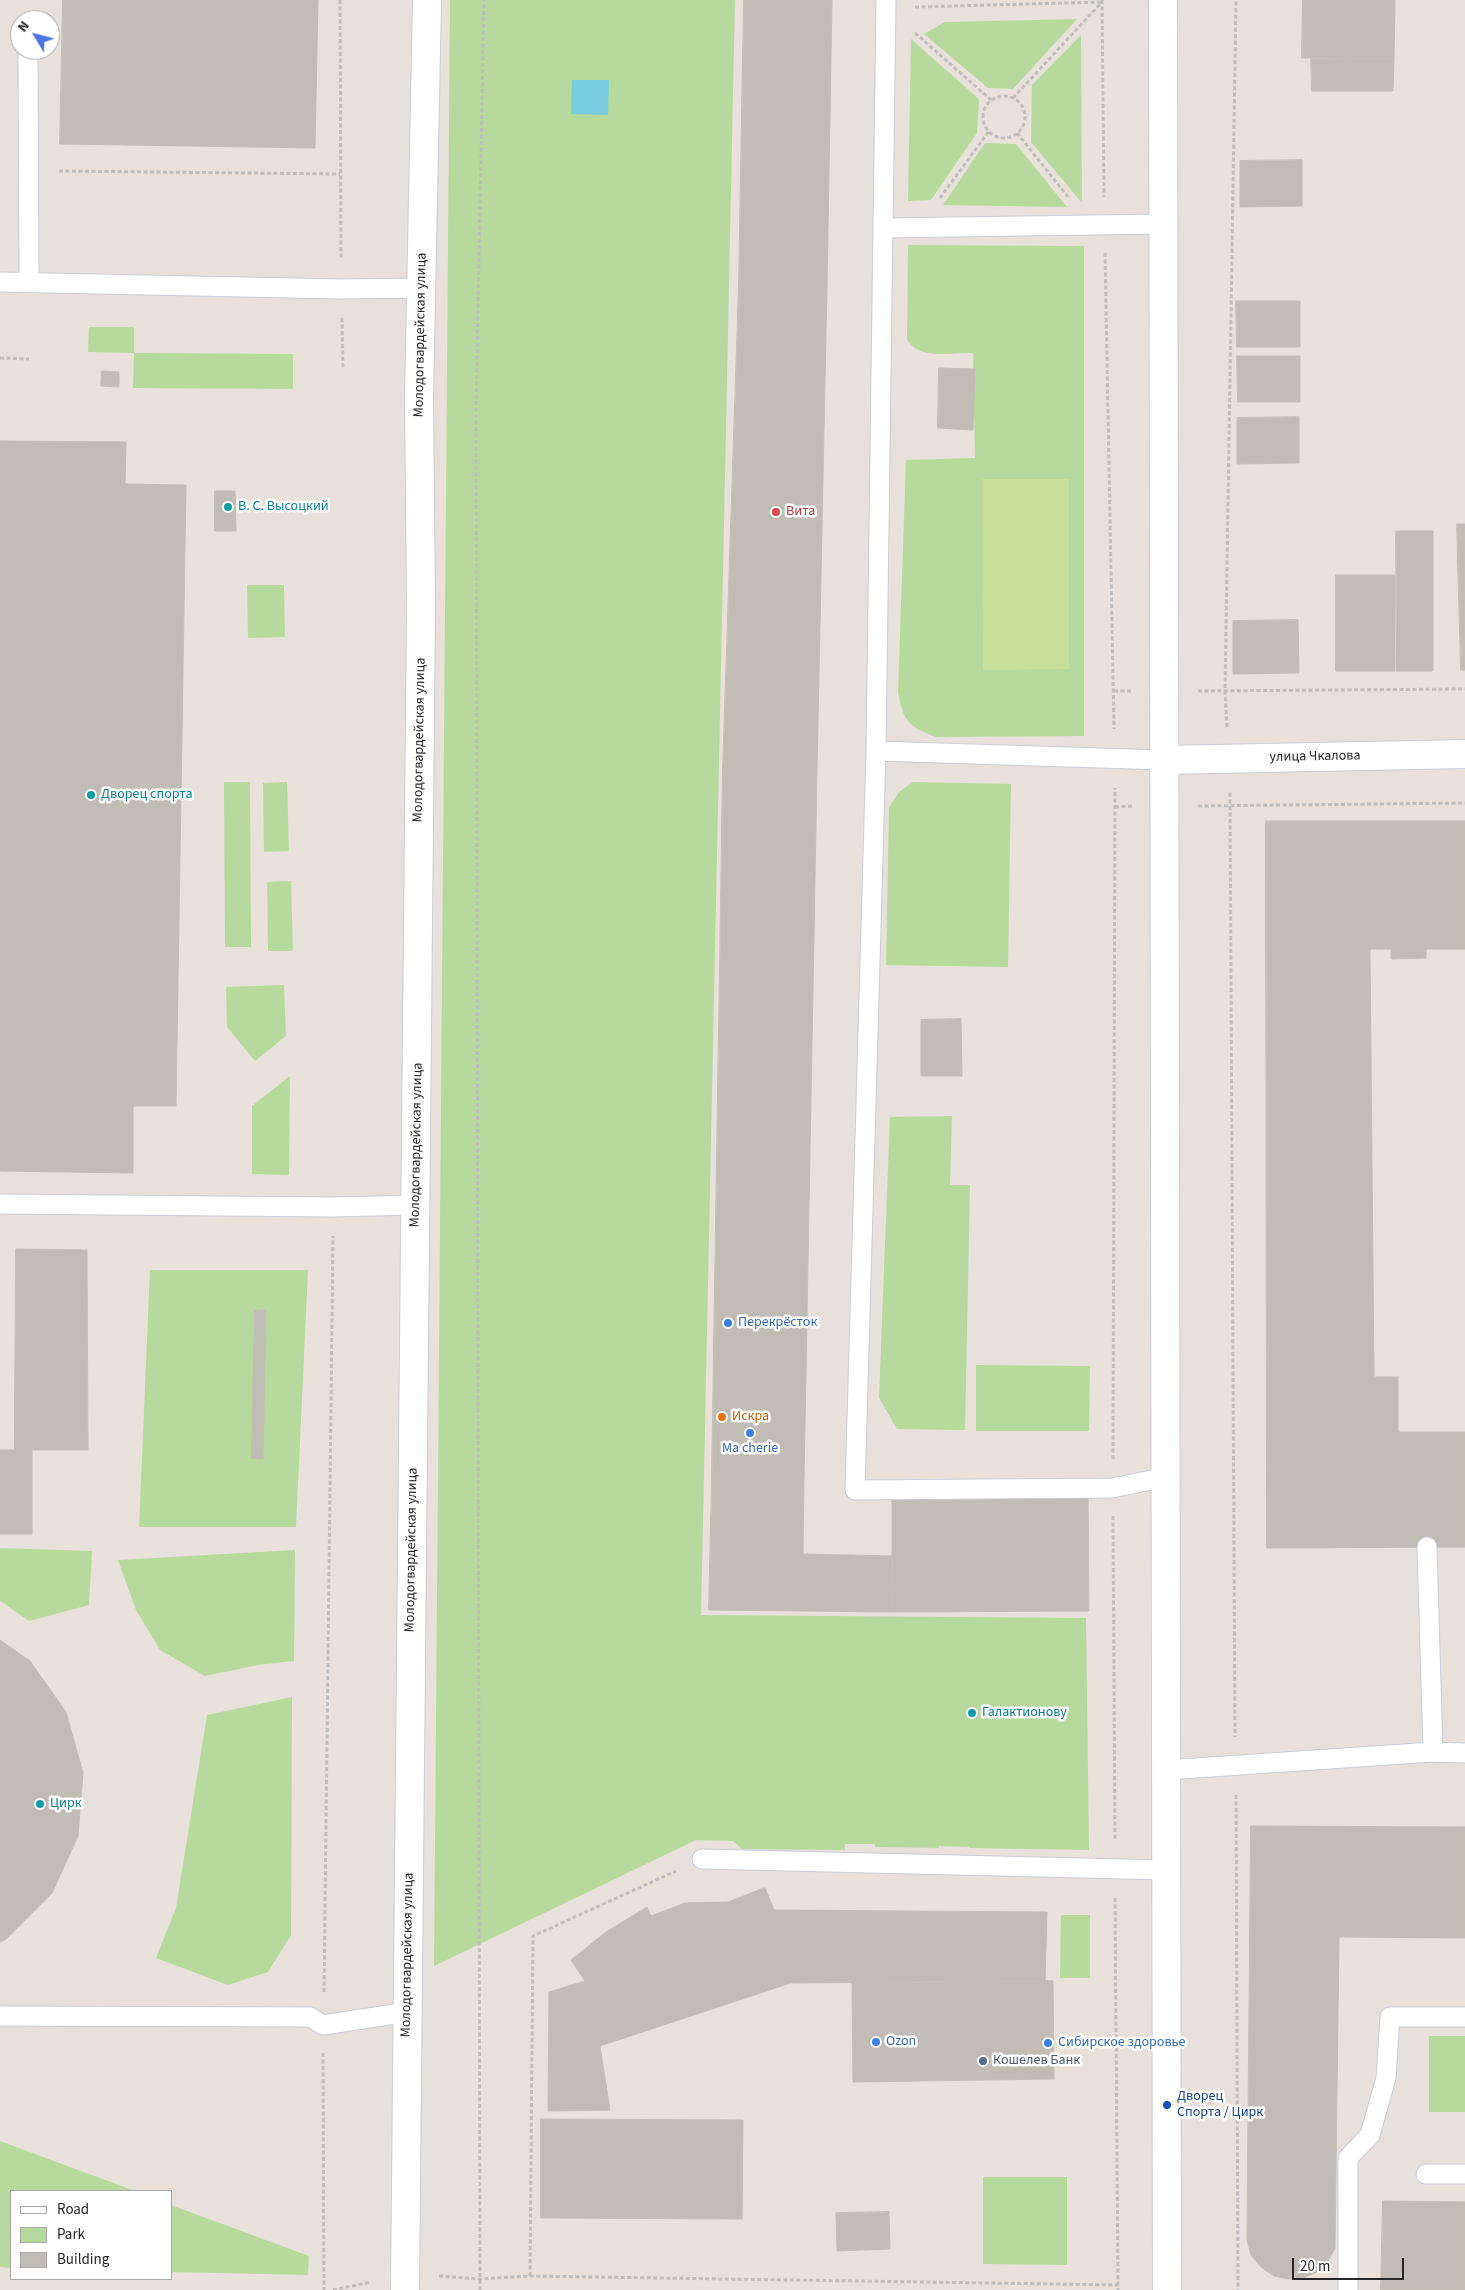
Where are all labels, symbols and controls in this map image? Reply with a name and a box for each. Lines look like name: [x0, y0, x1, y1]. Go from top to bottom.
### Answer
north arrow: [10, 10, 60, 60]
text: N: [13, 17, 35, 36]
street label: Молодогвардейская улица: [411, 252, 431, 418]
place label: В. С. Высоцкий: [238, 499, 329, 515]
marker: В. С. Высоцкий: [222, 501, 234, 513]
place label: Вита: [786, 504, 815, 520]
marker: Вита: [770, 506, 782, 518]
street label: Молодогвардейская улица: [410, 657, 430, 823]
street label: улица Чкалова: [1269, 748, 1361, 766]
place label: Дворец спорта: [101, 787, 193, 803]
marker: Дворец спорта: [85, 789, 97, 801]
street label: Молодогвардейская улица: [407, 1062, 427, 1228]
place label: Перекрёсток: [738, 1315, 817, 1331]
marker: Перекрёсток: [722, 1317, 734, 1329]
place label: Искра: [732, 1409, 769, 1425]
marker: Искра: [716, 1411, 728, 1423]
marker: Ma cherie: [744, 1427, 756, 1439]
place label: Ma cherie: [722, 1441, 778, 1457]
street label: Молодогвардейская улица: [402, 1467, 422, 1633]
place label: Галактионову: [982, 1705, 1067, 1721]
marker: Галактионову: [966, 1707, 978, 1719]
place label: Цирк: [50, 1796, 82, 1812]
marker: Цирк: [34, 1798, 46, 1810]
street label: Молодогвардейская улица: [398, 1872, 418, 2038]
place label: Ozon: [886, 2034, 916, 2050]
place label: Сибирское здоровье: [1058, 2035, 1185, 2051]
marker: Ozon: [870, 2036, 882, 2048]
marker: Сибирское здоровье: [1042, 2037, 1054, 2049]
place label: Кошелев Банк: [993, 2053, 1080, 2069]
marker: Кошелев Банк: [977, 2055, 989, 2067]
place label: Дворец Спорта / Цирк: [1177, 2089, 1263, 2122]
marker: Дворец Спорта / Цирк: [1161, 2099, 1173, 2111]
legend: [10, 2190, 172, 2280]
text: Road: [57, 2199, 89, 2220]
text: Park: [57, 2224, 85, 2245]
scale bar: [1295, 2248, 1408, 2280]
text: Building: [57, 2249, 109, 2270]
text: 20 m: [1300, 2256, 1330, 2277]

